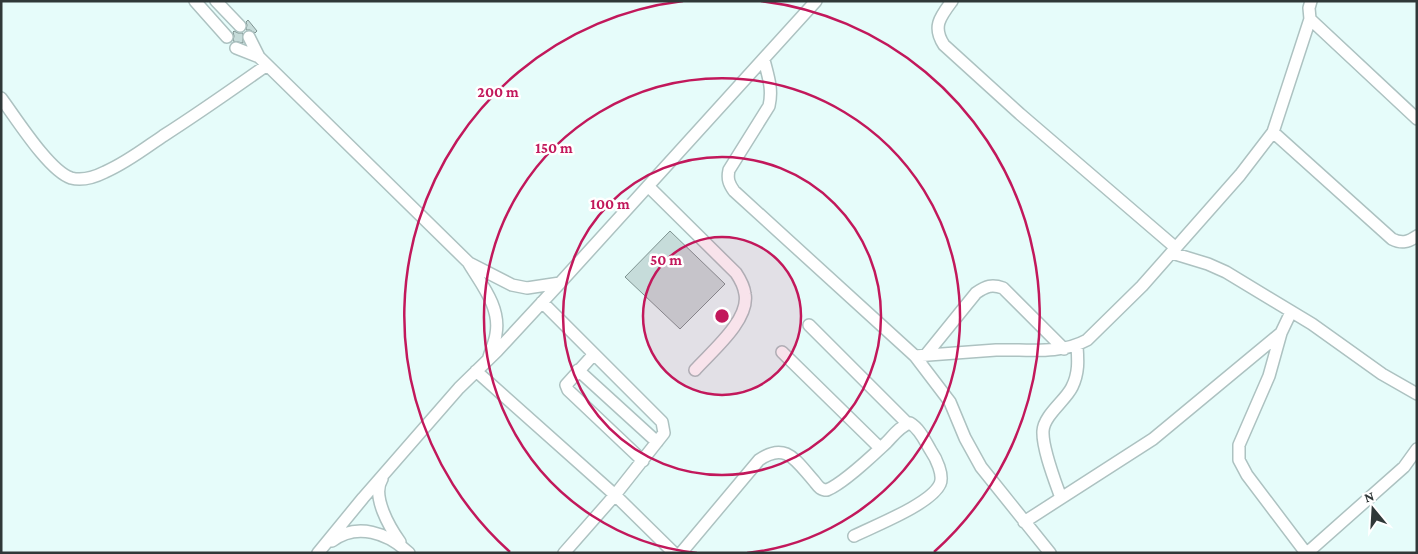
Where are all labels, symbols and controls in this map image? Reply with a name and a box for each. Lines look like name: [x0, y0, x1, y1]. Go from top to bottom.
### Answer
text: 200 m: [477, 84, 519, 100]
text: 150 m: [535, 140, 573, 156]
text: 100 m: [590, 196, 630, 212]
text: 50 m: [650, 252, 682, 268]
centre of rings: [713, 307, 731, 325]
north arrow: [1348, 484, 1398, 534]
text: N: [1362, 487, 1376, 506]

